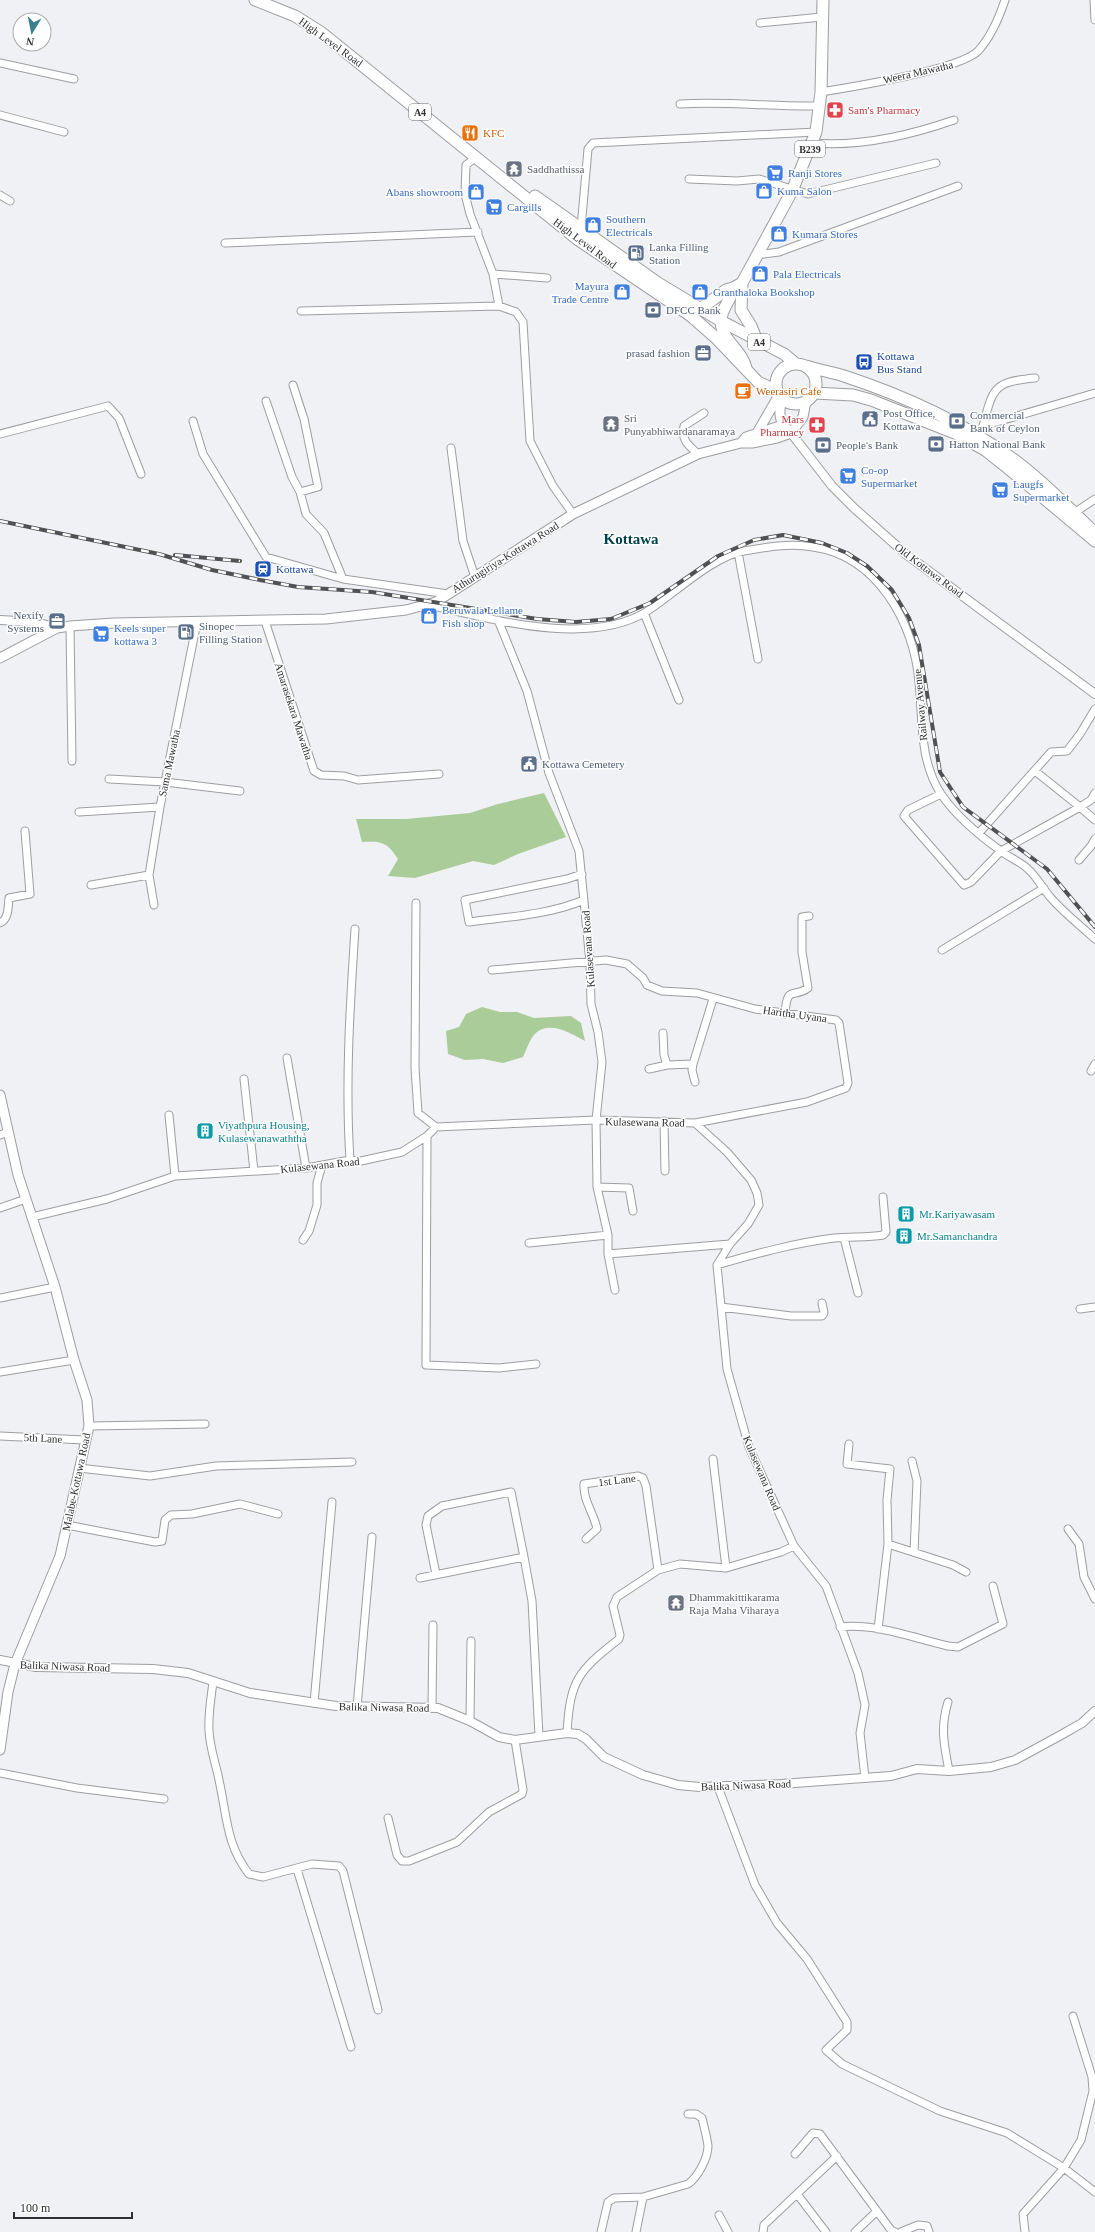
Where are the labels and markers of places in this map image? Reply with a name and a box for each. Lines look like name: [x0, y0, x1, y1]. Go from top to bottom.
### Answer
pharmacy icon: Sam's Pharmacy: [825, 100, 845, 120]
place label: Sam's Pharmacy: [848, 104, 921, 116]
restaurant icon: KFC: [460, 123, 480, 143]
place label: KFC: [483, 127, 504, 139]
temple icon: Saddhathissa: [504, 159, 524, 179]
place label: Saddhathissa: [527, 163, 585, 175]
supermarket icon: Ranji Stores: [765, 163, 785, 183]
place label: Ranji Stores: [788, 167, 842, 179]
shop icon: Kuma Salon: [754, 181, 774, 201]
shop icon: Abans showroom: [466, 182, 486, 202]
place label: Kuma Salon: [777, 185, 832, 197]
place label: Abans showroom: [386, 186, 463, 198]
supermarket icon: Cargills: [484, 197, 504, 217]
place label: Cargills: [507, 201, 542, 213]
place label: Southern Electricals: [606, 213, 652, 238]
shop icon: Southern Electricals: [583, 215, 603, 235]
shop icon: Kumara Stores: [769, 224, 789, 244]
place label: Kumara Stores: [792, 228, 858, 240]
place label: Lanka Filling Station: [649, 241, 709, 266]
fuel station icon: Lanka Filling Station: [626, 243, 646, 263]
shop icon: Pala Electricals: [750, 264, 770, 284]
place label: Pala Electricals: [773, 268, 841, 280]
place label: Mayura Trade Centre: [552, 280, 609, 305]
shop icon: Mayura Trade Centre: [612, 282, 632, 302]
shop icon: Granthaloka Bookshop: [690, 282, 710, 302]
place label: Granthaloka Bookshop: [713, 286, 815, 298]
bank icon: DFCC Bank: [643, 300, 663, 320]
place label: DFCC Bank: [666, 304, 721, 316]
office icon: prasad fashion: [693, 343, 713, 363]
place label: prasad fashion: [626, 347, 690, 359]
place label: Kottawa Bus Stand: [877, 350, 922, 375]
bus stop icon: Kottawa Bus Stand: [854, 352, 874, 372]
cafe icon: Weerasiri Cafe: [733, 381, 753, 401]
place label: Weerasiri Cafe: [756, 385, 822, 397]
place label: Post Office, Kottawa: [883, 407, 936, 432]
public building icon: Post Office, Kottawa: [860, 409, 880, 429]
place label: Commercial Bank of Ceylon: [970, 409, 1040, 434]
bank icon: Commercial Bank of Ceylon: [947, 411, 967, 431]
place label: Sri Punyabhiwardanaramaya: [624, 412, 735, 437]
place label: Mars Pharmacy: [760, 413, 804, 438]
temple icon: Sri Punyabhiwardanaramaya: [601, 414, 621, 434]
pharmacy icon: Mars Pharmacy: [807, 415, 827, 435]
bank icon: Hatton National Bank: [926, 434, 946, 454]
bank icon: People's Bank: [813, 435, 833, 455]
place label: Hatton National Bank: [949, 438, 1046, 450]
place label: People's Bank: [836, 439, 899, 451]
place label: Co-op Supermarket: [861, 464, 917, 489]
supermarket icon: Co-op Supermarket: [838, 466, 858, 486]
place label: Laugfs Supermarket: [1013, 478, 1069, 503]
supermarket icon: Laugfs Supermarket: [990, 480, 1010, 500]
station icon: Kottawa: [253, 559, 273, 579]
place label: Kottawa: [276, 563, 313, 575]
place label: Beruwala Lellame Fish shop: [442, 604, 523, 629]
shop icon: Beruwala Lellame Fish shop: [419, 606, 439, 626]
place label: Nexify Systems: [7, 609, 44, 634]
office icon: Nexify Systems: [47, 611, 67, 631]
place label: Sinopec Filling Station: [199, 620, 263, 645]
place label: Keels super kottawa 3: [114, 622, 166, 647]
fuel station icon: Sinopec Filling Station: [176, 622, 196, 642]
supermarket icon: Keels super kottawa 3: [91, 624, 111, 644]
public building icon: Kottawa Cemetery: [519, 754, 539, 774]
place label: Kottawa Cemetery: [542, 758, 625, 770]
place label: Viyathpura Housing, Kulasewanawaththa: [218, 1119, 310, 1144]
building icon: Viyathpura Housing, Kulasewanawaththa: [195, 1121, 215, 1141]
building icon: Mr.Kariyawasam: [896, 1204, 916, 1224]
place label: Mr.Kariyawasam: [919, 1208, 996, 1220]
building icon: Mr.Samanchandra: [894, 1226, 914, 1246]
place label: Mr.Samanchandra: [917, 1230, 997, 1242]
place label: Dhammakittikarama Raja Maha Viharaya: [689, 1591, 780, 1616]
temple icon: Dhammakittikarama Raja Maha Viharaya: [666, 1593, 686, 1613]

